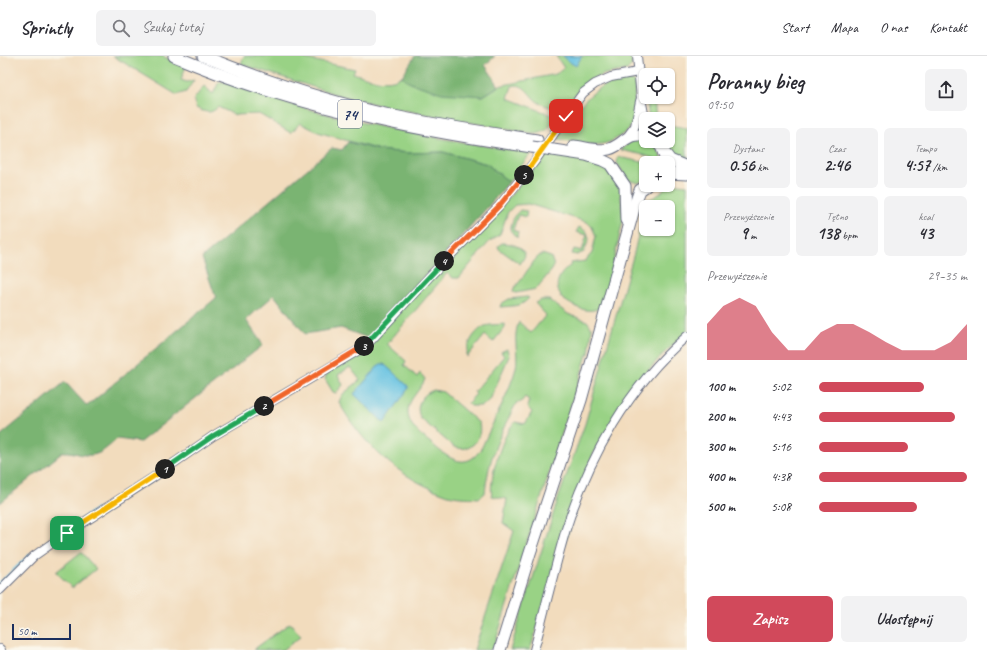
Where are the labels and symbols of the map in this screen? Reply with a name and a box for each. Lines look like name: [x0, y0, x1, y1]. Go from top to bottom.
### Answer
pin: [549, 99, 583, 133]
road number: 74: [338, 100, 362, 128]
pin: 5: [514, 165, 534, 185]
pin: 4: [434, 251, 454, 271]
pin: 3: [354, 336, 374, 356]
pin: 2: [254, 396, 274, 416]
pin: 1: [155, 459, 175, 479]
pin: [50, 516, 84, 550]
scale bar: [12, 622, 71, 641]

